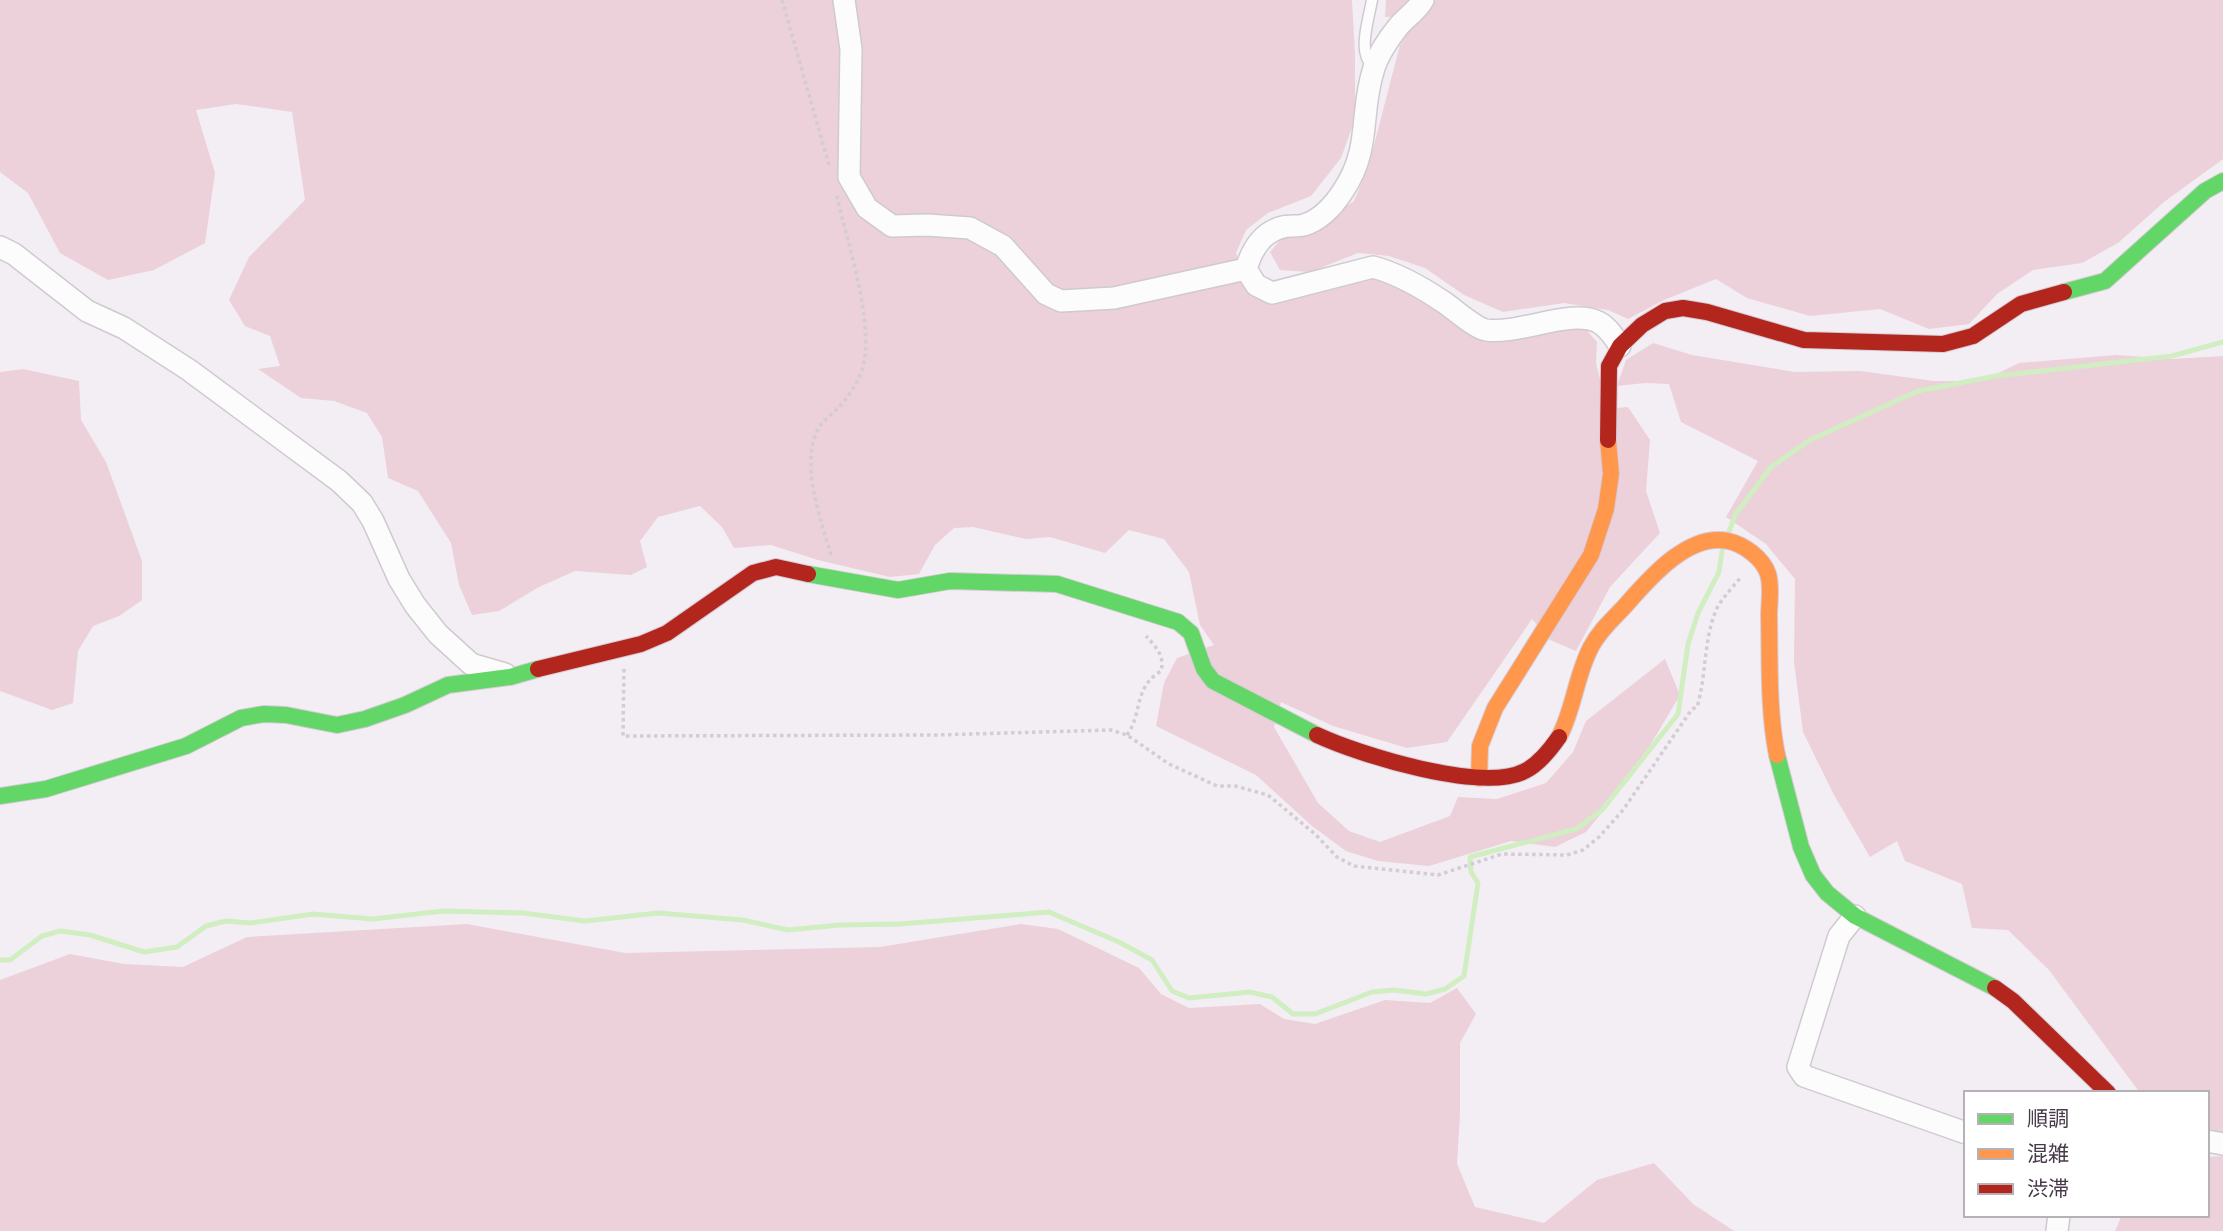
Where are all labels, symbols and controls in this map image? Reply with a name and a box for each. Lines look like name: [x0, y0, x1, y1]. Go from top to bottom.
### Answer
legend: [1964, 1091, 2209, 1217]
text: 順調: [2027, 1105, 2069, 1130]
text: 混雑: [2027, 1140, 2069, 1165]
text: 渋滞: [2027, 1175, 2069, 1200]

